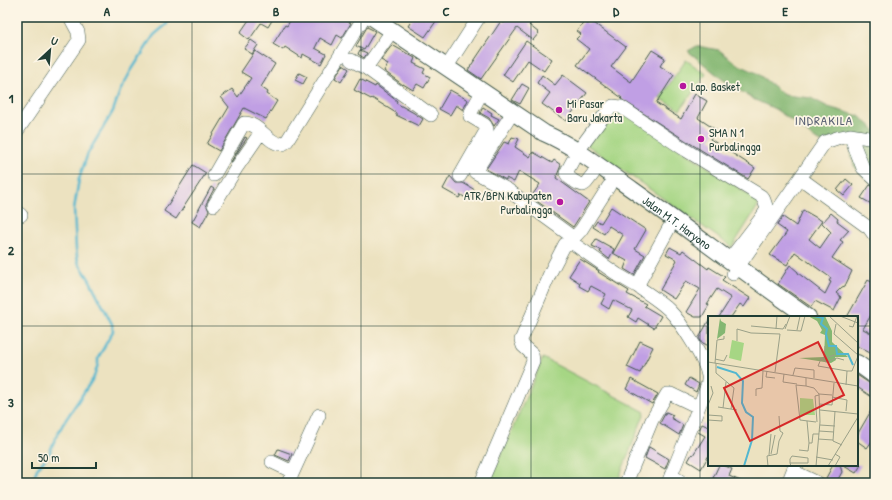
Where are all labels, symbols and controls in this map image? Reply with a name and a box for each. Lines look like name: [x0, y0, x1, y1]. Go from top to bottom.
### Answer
text: A: [104, 2, 111, 20]
text: B: [273, 2, 280, 20]
text: C: [442, 2, 450, 20]
text: D: [613, 2, 620, 20]
text: E: [782, 2, 788, 20]
north arrow: [30, 30, 70, 70]
text: U: [49, 33, 60, 49]
place label: Lap. Basket: [691, 78, 741, 95]
marker: Lap. Basket: [678, 81, 688, 91]
text: 1: [9, 89, 14, 107]
place label: Mi Pasar Baru Jakarta: [567, 95, 623, 126]
marker: Mi Pasar Baru Jakarta: [554, 105, 564, 115]
district label: INDRAKILA: [795, 111, 853, 129]
place label: SMA N 1 Purbalingga: [709, 124, 761, 155]
marker: SMA N 1 Purbalingga: [696, 134, 706, 144]
place label: ATR/BPN Kabupaten Purbalingga: [464, 187, 552, 218]
street label: Jalan M.T. Haryono: [640, 191, 715, 253]
marker: ATR/BPN Kabupaten Purbalingga: [555, 197, 565, 207]
text: 2: [8, 241, 15, 259]
inset map: [708, 316, 858, 466]
text: 3: [8, 393, 14, 411]
scale bar: [32, 444, 96, 470]
text: 50 m: [38, 449, 59, 466]

